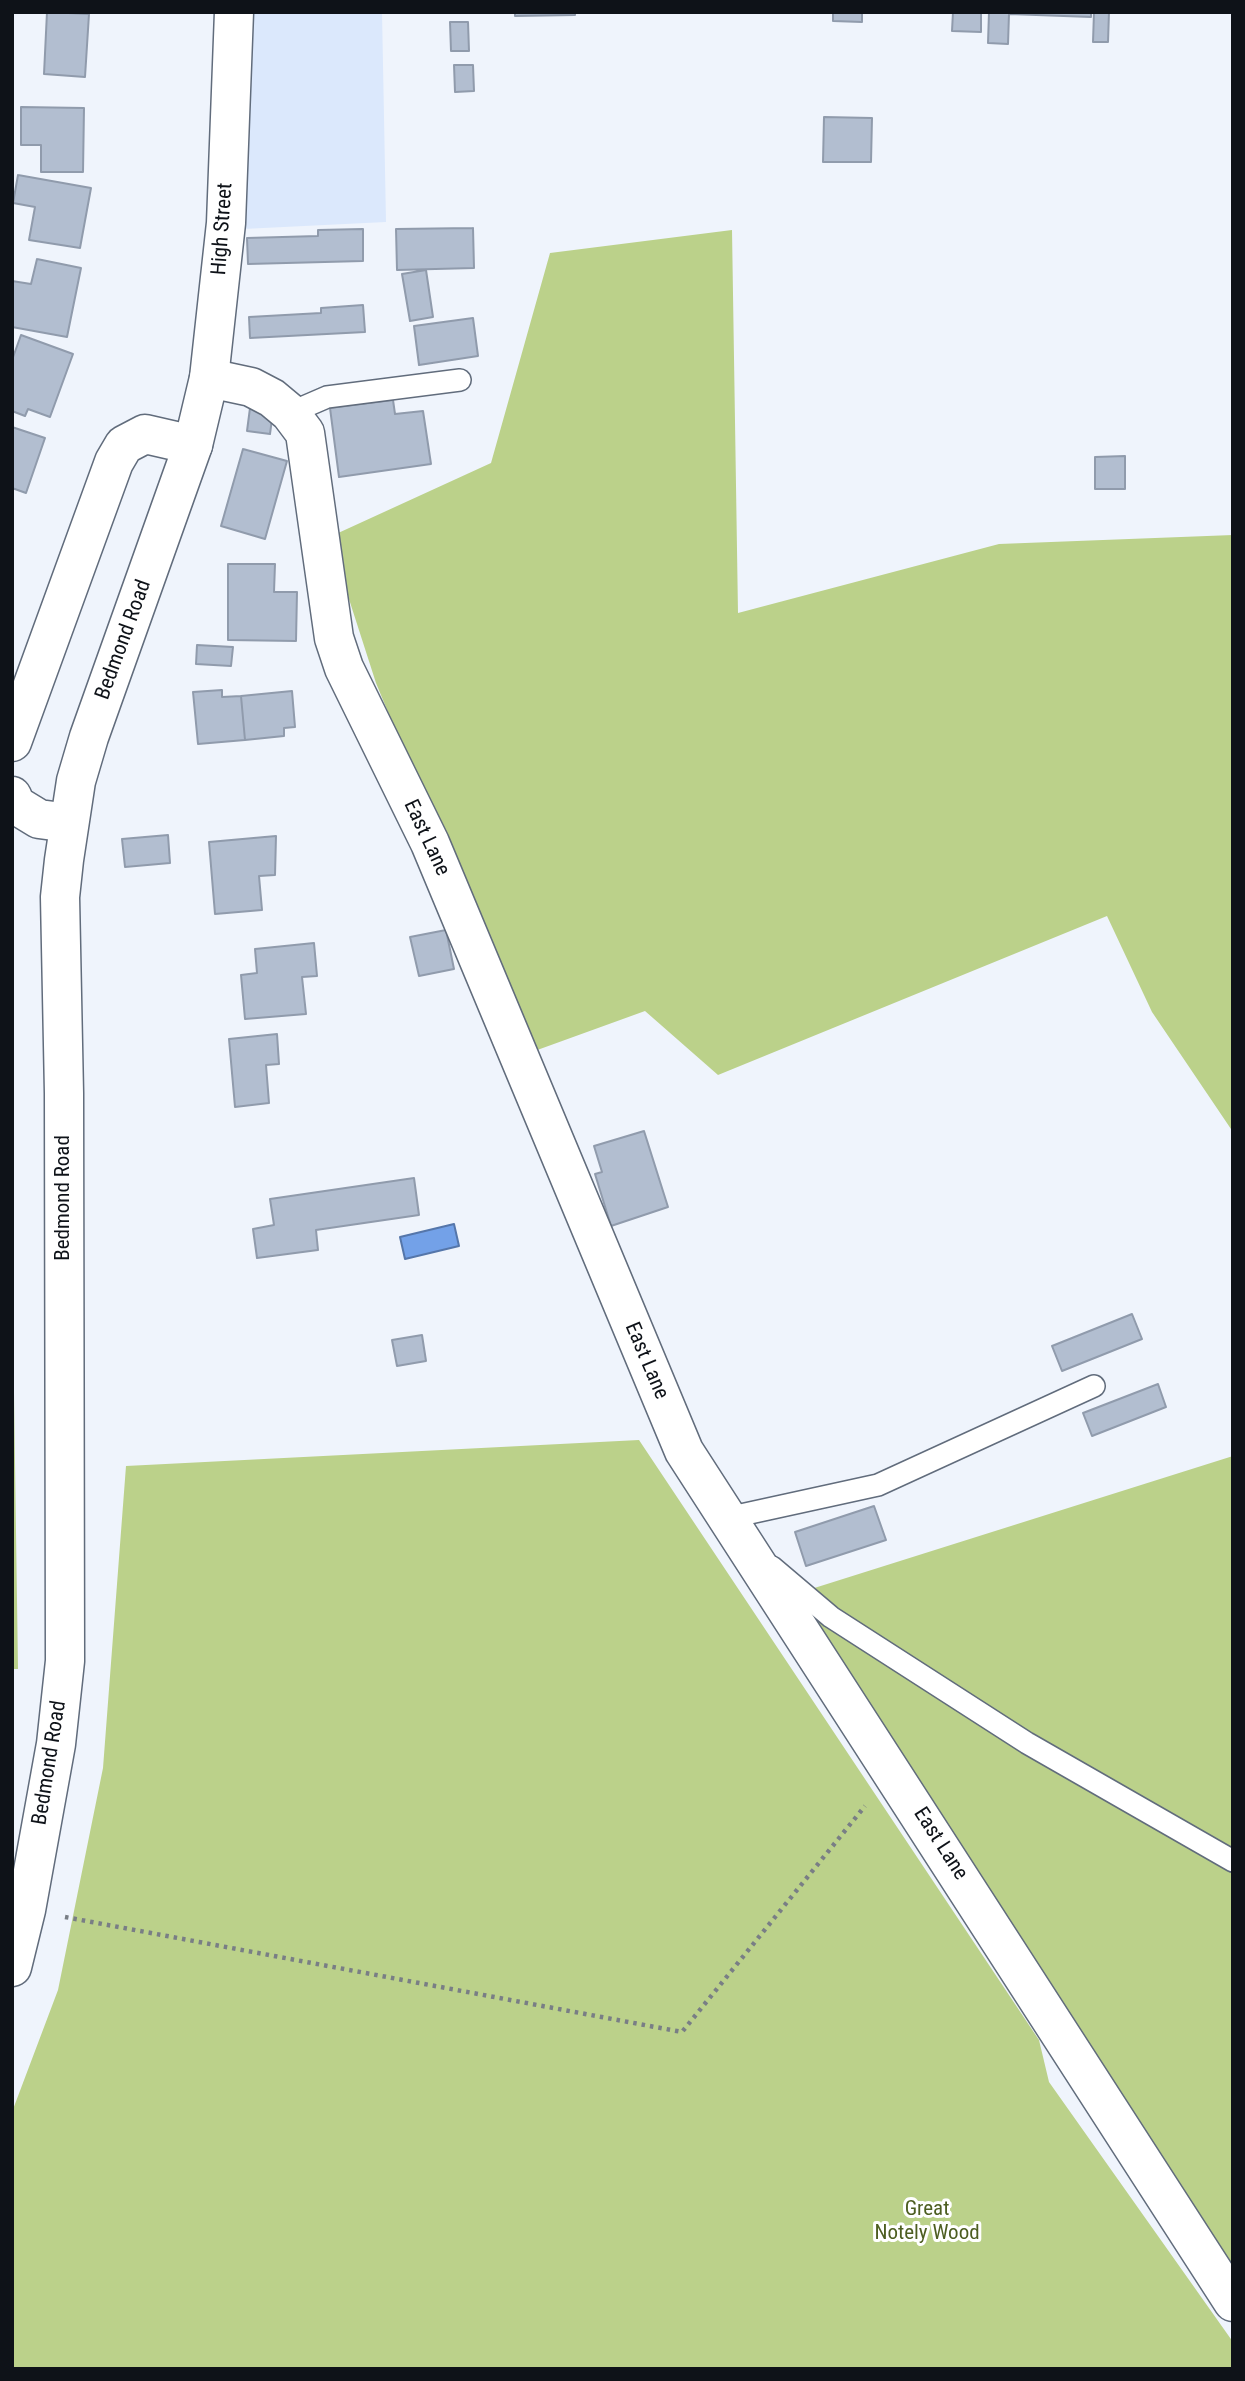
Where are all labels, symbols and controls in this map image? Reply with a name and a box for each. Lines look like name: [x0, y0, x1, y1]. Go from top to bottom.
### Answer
street label: High Street: [207, 182, 239, 276]
street label: Bedmond Road: [91, 577, 157, 703]
street label: East Lane: [397, 796, 455, 880]
street label: Bedmond Road: [51, 1135, 77, 1261]
street label: East Lane: [619, 1319, 673, 1403]
street label: Bedmond Road: [28, 1699, 72, 1827]
street label: East Lane: [907, 1803, 973, 1885]
park label: Great Notely Wood: [874, 2197, 980, 2247]

